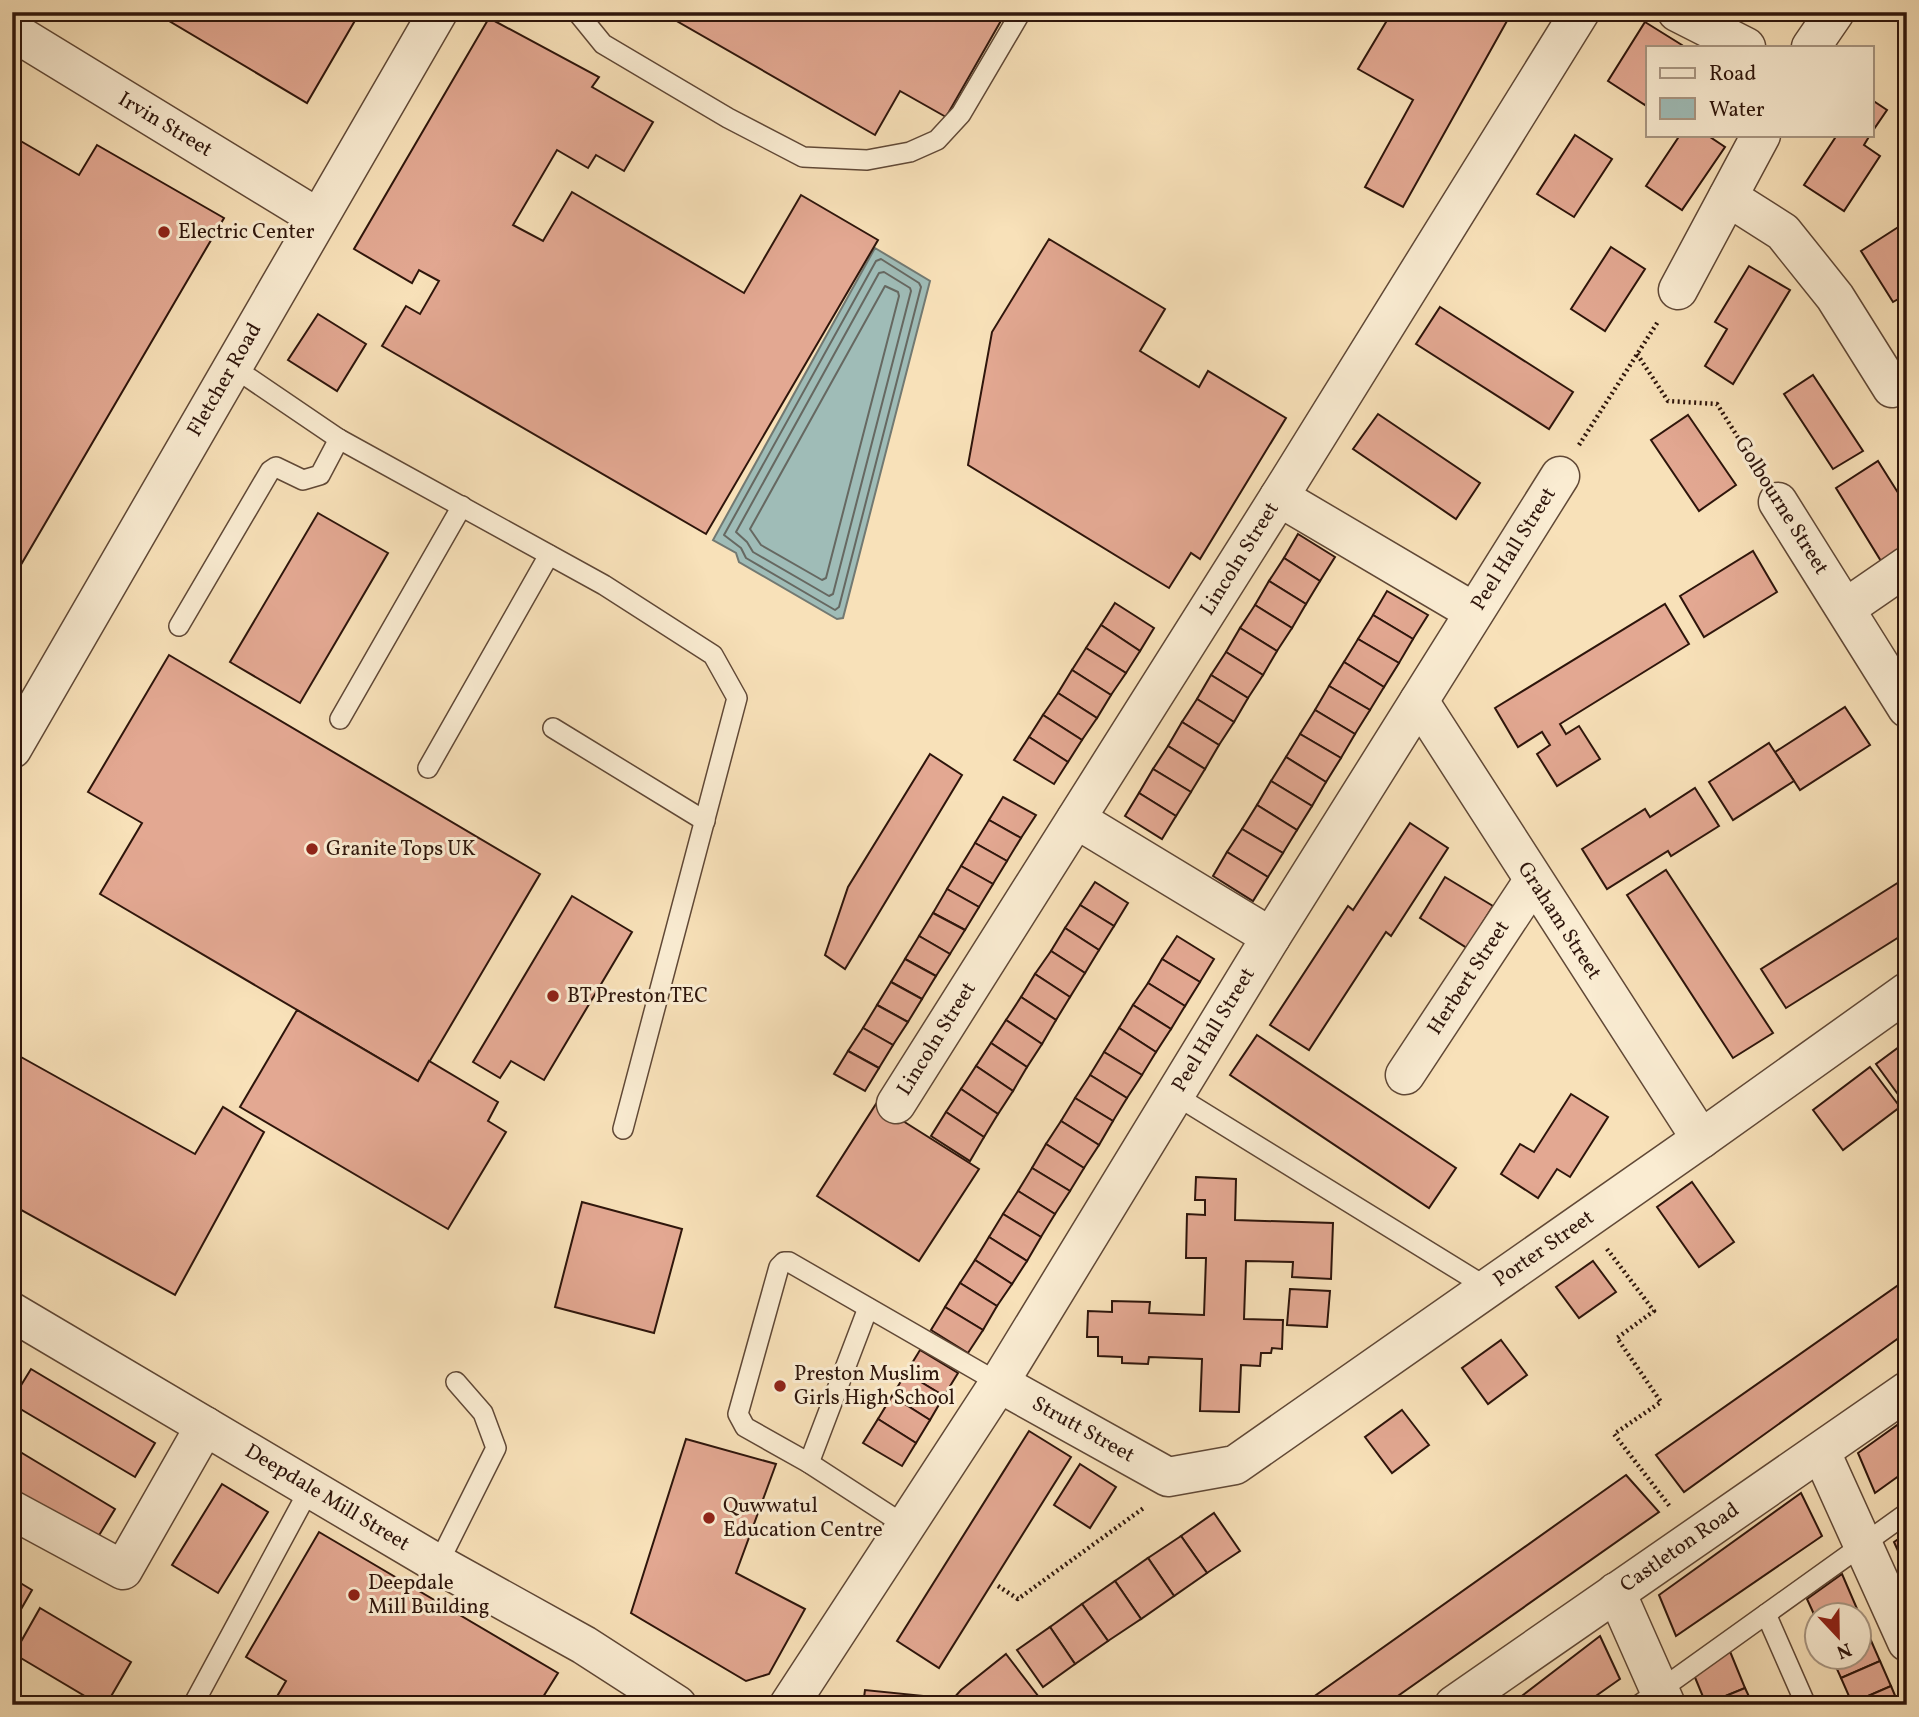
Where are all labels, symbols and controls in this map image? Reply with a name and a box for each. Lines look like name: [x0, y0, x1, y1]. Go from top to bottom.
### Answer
legend: [1646, 46, 1874, 136]
text: Road: [1709, 60, 1756, 89]
street label: Irvin Street: [112, 85, 218, 165]
text: Water: [1709, 96, 1765, 125]
place label: Electric Center: [178, 218, 315, 247]
marker: Electric Center: [156, 224, 172, 240]
street label: Fletcher Road: [181, 318, 269, 442]
street label: Golbourne Street: [1727, 431, 1835, 581]
street label: Peel Hall Street: [1465, 482, 1563, 616]
street label: Lincoln Street: [1194, 497, 1286, 621]
place label: Granite Tops UK: [326, 835, 476, 864]
marker: Granite Tops UK: [304, 841, 320, 857]
street label: Graham Street: [1510, 856, 1608, 986]
street label: Herbert Street: [1421, 915, 1517, 1041]
street label: Peel Hall Street: [1165, 962, 1263, 1098]
street label: Lincoln Street: [891, 977, 983, 1101]
place label: BT Preston TEC: [567, 982, 708, 1011]
marker: BT Preston TEC: [545, 988, 561, 1004]
street label: Porter Street: [1488, 1204, 1600, 1294]
place label: Preston Muslim Girls High School: [794, 1360, 955, 1413]
marker: Preston Muslim Girls High School: [772, 1378, 788, 1394]
street label: Strutt Street: [1026, 1390, 1140, 1470]
street label: Deepdale Mill Street: [239, 1437, 415, 1559]
place label: Quwwatul Education Centre: [723, 1492, 883, 1545]
street label: Castleton Road: [1615, 1496, 1745, 1600]
marker: Quwwatul Education Centre: [701, 1510, 717, 1526]
place label: Deepdale Mill Building: [368, 1569, 490, 1622]
marker: Deepdale Mill Building: [346, 1587, 362, 1603]
north arrow: [1804, 1602, 1874, 1672]
text: N: [1832, 1635, 1855, 1665]

